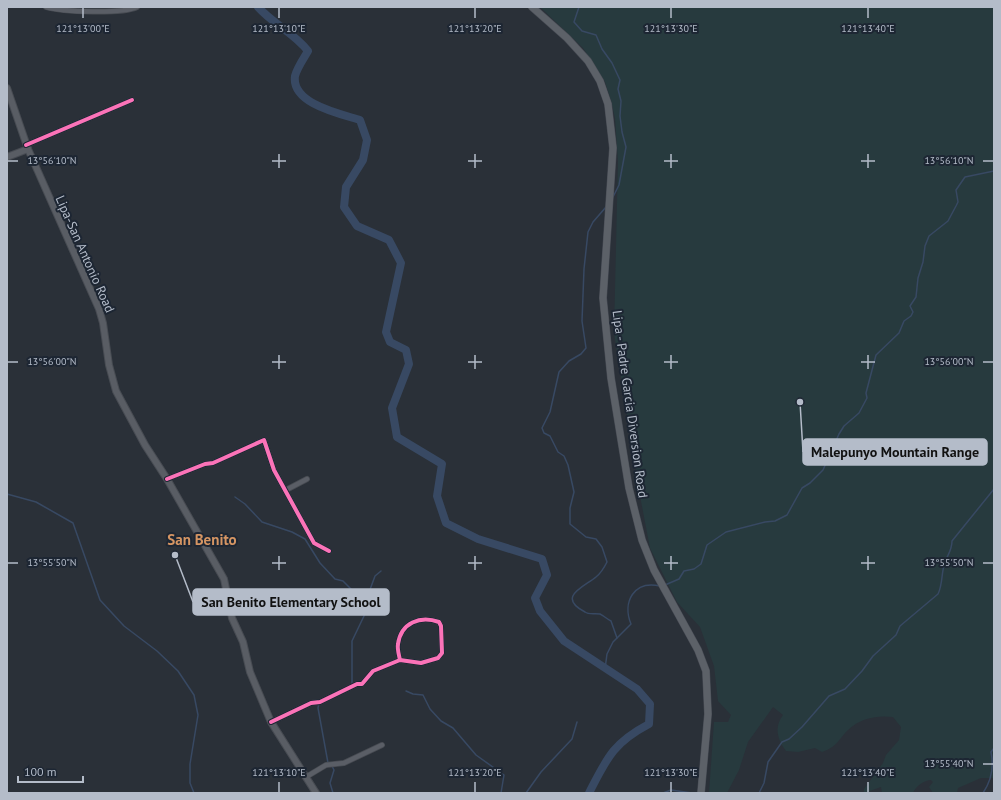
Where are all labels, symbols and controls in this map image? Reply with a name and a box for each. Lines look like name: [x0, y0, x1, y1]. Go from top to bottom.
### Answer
text: 121°13'00"E: [56, 22, 110, 35]
text: 121°13'10"E: [252, 22, 306, 35]
text: 121°13'20"E: [448, 22, 502, 35]
text: 121°13'30"E: [644, 22, 698, 35]
text: 121°13'40"E: [841, 22, 895, 35]
text: 13°56'10"N: [27, 154, 77, 167]
text: 13°56'10"N: [924, 154, 974, 167]
street label: Lipa-San Antonio Road: [52, 193, 118, 315]
street label: Lipa - Padre Garcia Diversion Road: [608, 309, 652, 499]
text: 13°56'00"N: [27, 355, 77, 368]
text: 13°56'00"N: [924, 355, 974, 368]
callout: Malepunyo Mountain Range: [803, 439, 987, 465]
text: Malepunyo Mountain Range: [811, 443, 979, 461]
district label: San Benito: [167, 530, 237, 549]
text: 13°55'50"N: [27, 556, 77, 569]
text: 13°55'50"N: [924, 556, 974, 569]
callout: San Benito Elementary School: [193, 589, 389, 615]
text: San Benito Elementary School: [201, 593, 382, 611]
text: 13°55'40"N: [924, 757, 974, 770]
scale bar: [18, 758, 83, 784]
text: 100 m: [24, 764, 57, 779]
text: 121°13'10"E: [252, 766, 306, 779]
text: 121°13'20"E: [448, 766, 502, 779]
text: 121°13'30"E: [644, 766, 698, 779]
text: 121°13'40"E: [841, 766, 895, 779]

